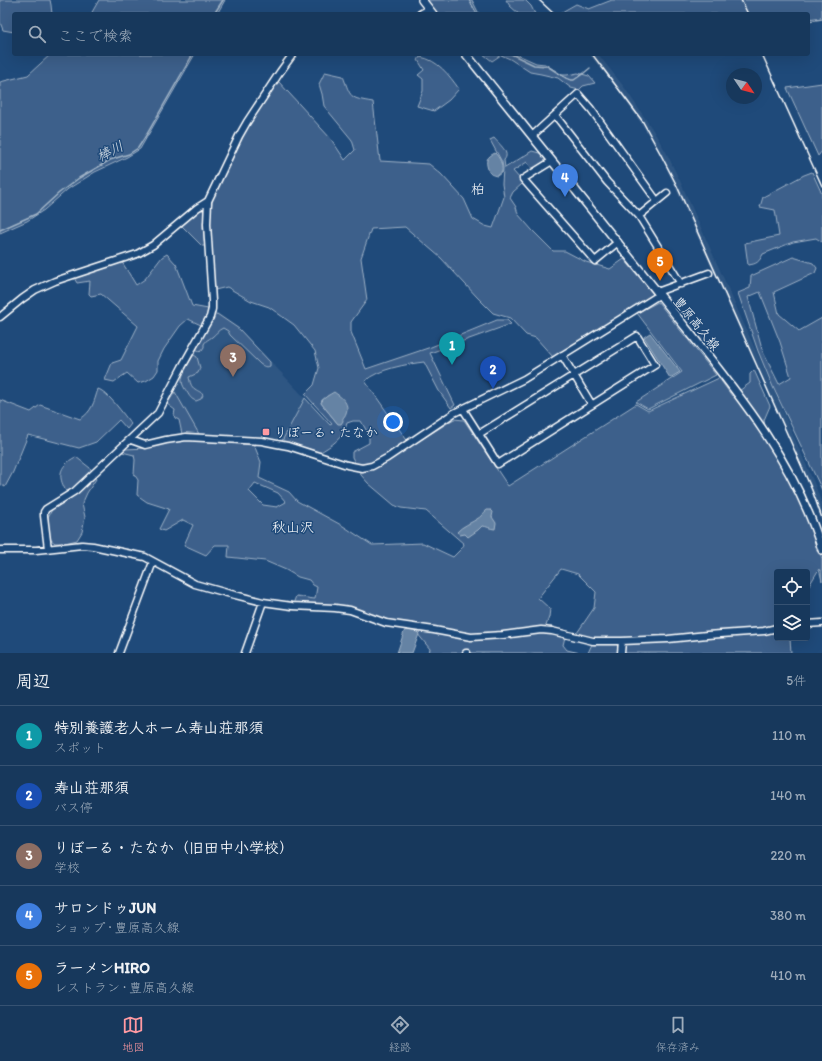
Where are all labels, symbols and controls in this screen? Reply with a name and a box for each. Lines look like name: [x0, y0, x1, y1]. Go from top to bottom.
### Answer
search box: [12, 12, 810, 56]
icon: search: [26, 23, 48, 45]
text: ここで検索: [58, 27, 133, 45]
north arrow: [726, 68, 762, 104]
water label: 棒川: [94, 138, 127, 165]
pin: 4: [552, 164, 578, 197]
district label: 柏: [471, 181, 485, 198]
pin: 5: [647, 248, 673, 281]
street label: 豊原高久線: [670, 293, 724, 354]
pin: 1: [439, 332, 465, 365]
pin: 3: [220, 344, 246, 377]
pin: 2: [480, 356, 506, 389]
your location: [383, 412, 403, 432]
place label: りぼーる・たなか: [274, 425, 378, 440]
marker: りぼーる・たなか: [261, 427, 271, 437]
district label: 秋山沢: [272, 519, 314, 536]
map controls: [774, 569, 810, 641]
button: locate: [774, 569, 810, 605]
button: layers: [774, 605, 810, 641]
text: 周辺: [16, 671, 50, 691]
text: 5件: [786, 673, 806, 688]
text: 特別養護老人ホーム寿山荘那須: [54, 719, 263, 737]
text: 1: [26, 728, 32, 743]
text: 110 m: [772, 728, 806, 743]
text: スポット: [54, 740, 106, 755]
text: 寿山荘那須: [54, 779, 129, 797]
text: 2: [26, 788, 32, 803]
text: 140 m: [770, 788, 806, 803]
text: バス停: [54, 800, 93, 815]
text: りぼーる・たなか（旧田中小学校）: [54, 839, 294, 857]
text: 3: [25, 848, 33, 863]
text: 220 m: [770, 848, 806, 863]
text: 学校: [54, 860, 80, 875]
text: サロンドゥJUN: [54, 899, 156, 917]
text: 4: [25, 908, 33, 923]
text: 380 m: [770, 908, 806, 923]
text: ショップ · 豊原高久線: [54, 920, 179, 935]
text: ラーメンHIRO: [54, 959, 150, 977]
text: 5: [26, 968, 32, 983]
text: 410 m: [770, 968, 806, 983]
text: レストラン · 豊原高久線: [54, 980, 194, 995]
tab: 地図: [122, 1014, 144, 1054]
tab: 経路: [389, 1014, 411, 1054]
tab: 保存済み: [656, 1014, 700, 1054]

